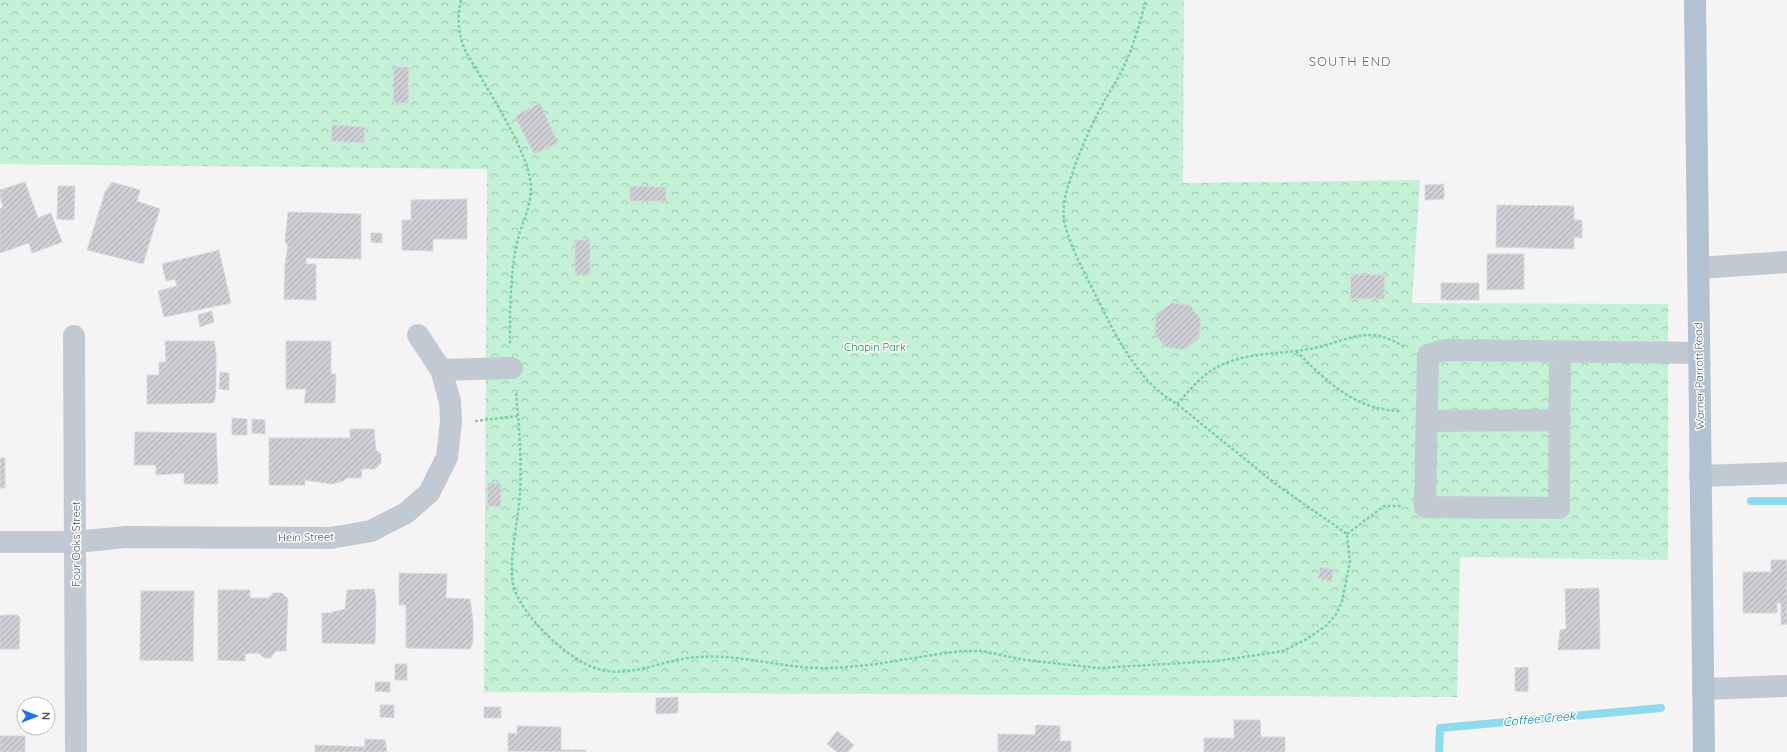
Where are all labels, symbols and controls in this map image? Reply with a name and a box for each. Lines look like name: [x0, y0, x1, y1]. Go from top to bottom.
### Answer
district label: SOUTH END: [1309, 53, 1391, 69]
street label: Warner Parrott Road: [1691, 322, 1707, 430]
park label: Chapin Park: [844, 340, 906, 354]
street label: Four Oaks Street: [69, 501, 83, 587]
street label: Hein Street: [278, 530, 334, 544]
north arrow: [16, 696, 56, 736]
water label: Coffee Creek: [1502, 708, 1577, 729]
text: N: [39, 712, 53, 720]

